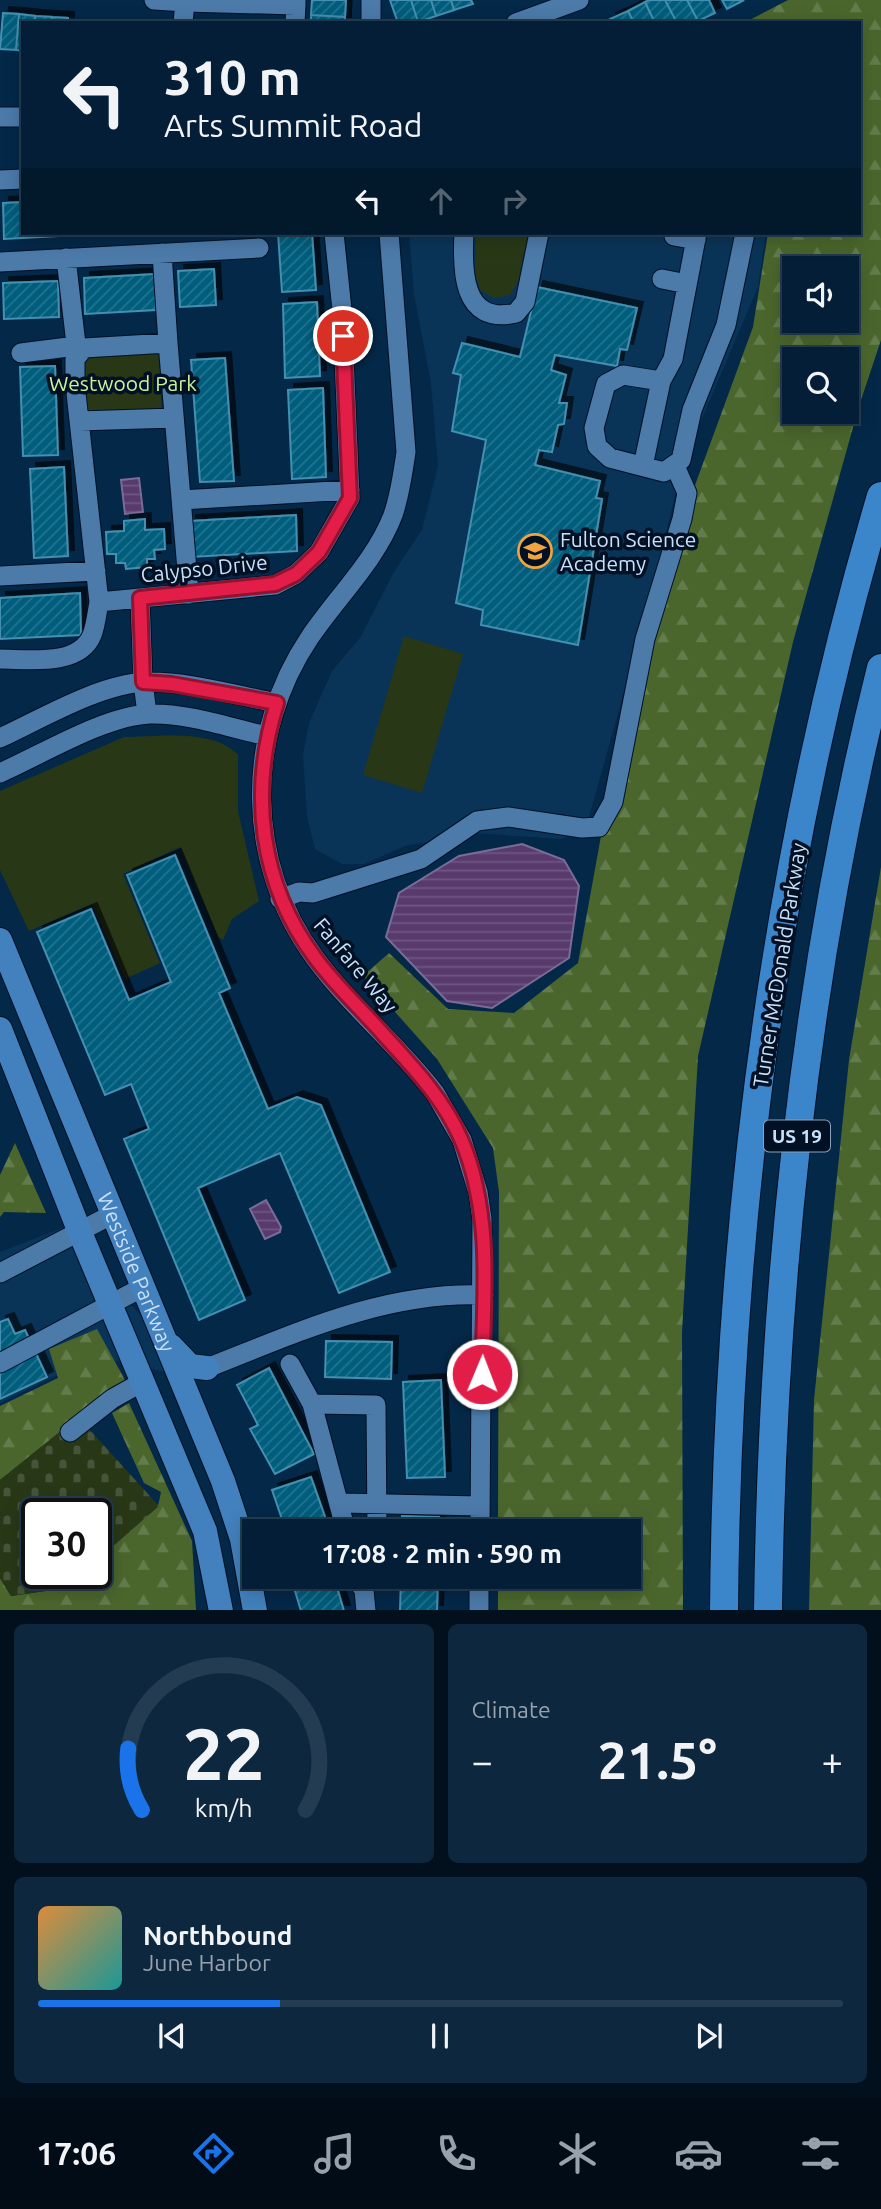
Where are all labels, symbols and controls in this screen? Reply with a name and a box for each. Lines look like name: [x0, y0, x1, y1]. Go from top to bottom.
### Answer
icon: left: [49, 49, 140, 140]
text: 310 m: [164, 49, 301, 104]
text: Arts Summit Road: [164, 107, 422, 143]
icon: left: [349, 182, 387, 220]
icon: ahead: [422, 182, 460, 220]
icon: right: [495, 182, 533, 220]
map controls: [782, 256, 859, 424]
button: sound: [782, 256, 859, 333]
pin: [313, 306, 373, 366]
icon: arrive: [324, 317, 362, 355]
button: search: [782, 347, 859, 424]
park label: Westwood Park: [49, 371, 197, 395]
place label: Fulton Science Academy: [560, 527, 696, 575]
school or university icon: Fulton Science Academy: [516, 532, 554, 570]
street label: Calypso Drive: [139, 549, 269, 587]
street label: Turner McDonald Parkway: [748, 841, 810, 1089]
street label: Fanfare Way: [310, 913, 402, 1017]
road number: US 19: [764, 1120, 830, 1152]
street label: Westside Parkway: [93, 1189, 180, 1355]
position arrow: [445, 1337, 519, 1411]
speed limit sign: 30: [21, 1498, 112, 1589]
text: 17:08 · 2 min · 590 m: [321, 1539, 562, 1568]
text: Climate: [472, 1697, 551, 1722]
text: 22: [183, 1712, 265, 1794]
text: 21.5°: [598, 1731, 717, 1789]
text: −: [472, 1740, 493, 1782]
text: +: [822, 1740, 843, 1782]
text: km/h: [195, 1793, 253, 1821]
text: Northbound: [143, 1921, 292, 1950]
text: June Harbor: [143, 1950, 271, 1975]
icon: previous: [153, 2017, 191, 2055]
icon: pause: [421, 2017, 459, 2055]
icon: next: [690, 2017, 728, 2055]
icon: directions: [189, 2129, 238, 2178]
icon: music: [310, 2129, 359, 2178]
icon: phone: [432, 2129, 481, 2178]
icon: climate: [553, 2129, 602, 2178]
icon: car: [674, 2129, 723, 2178]
icon: filters: [796, 2129, 845, 2178]
text: 17:06: [36, 2135, 116, 2171]

